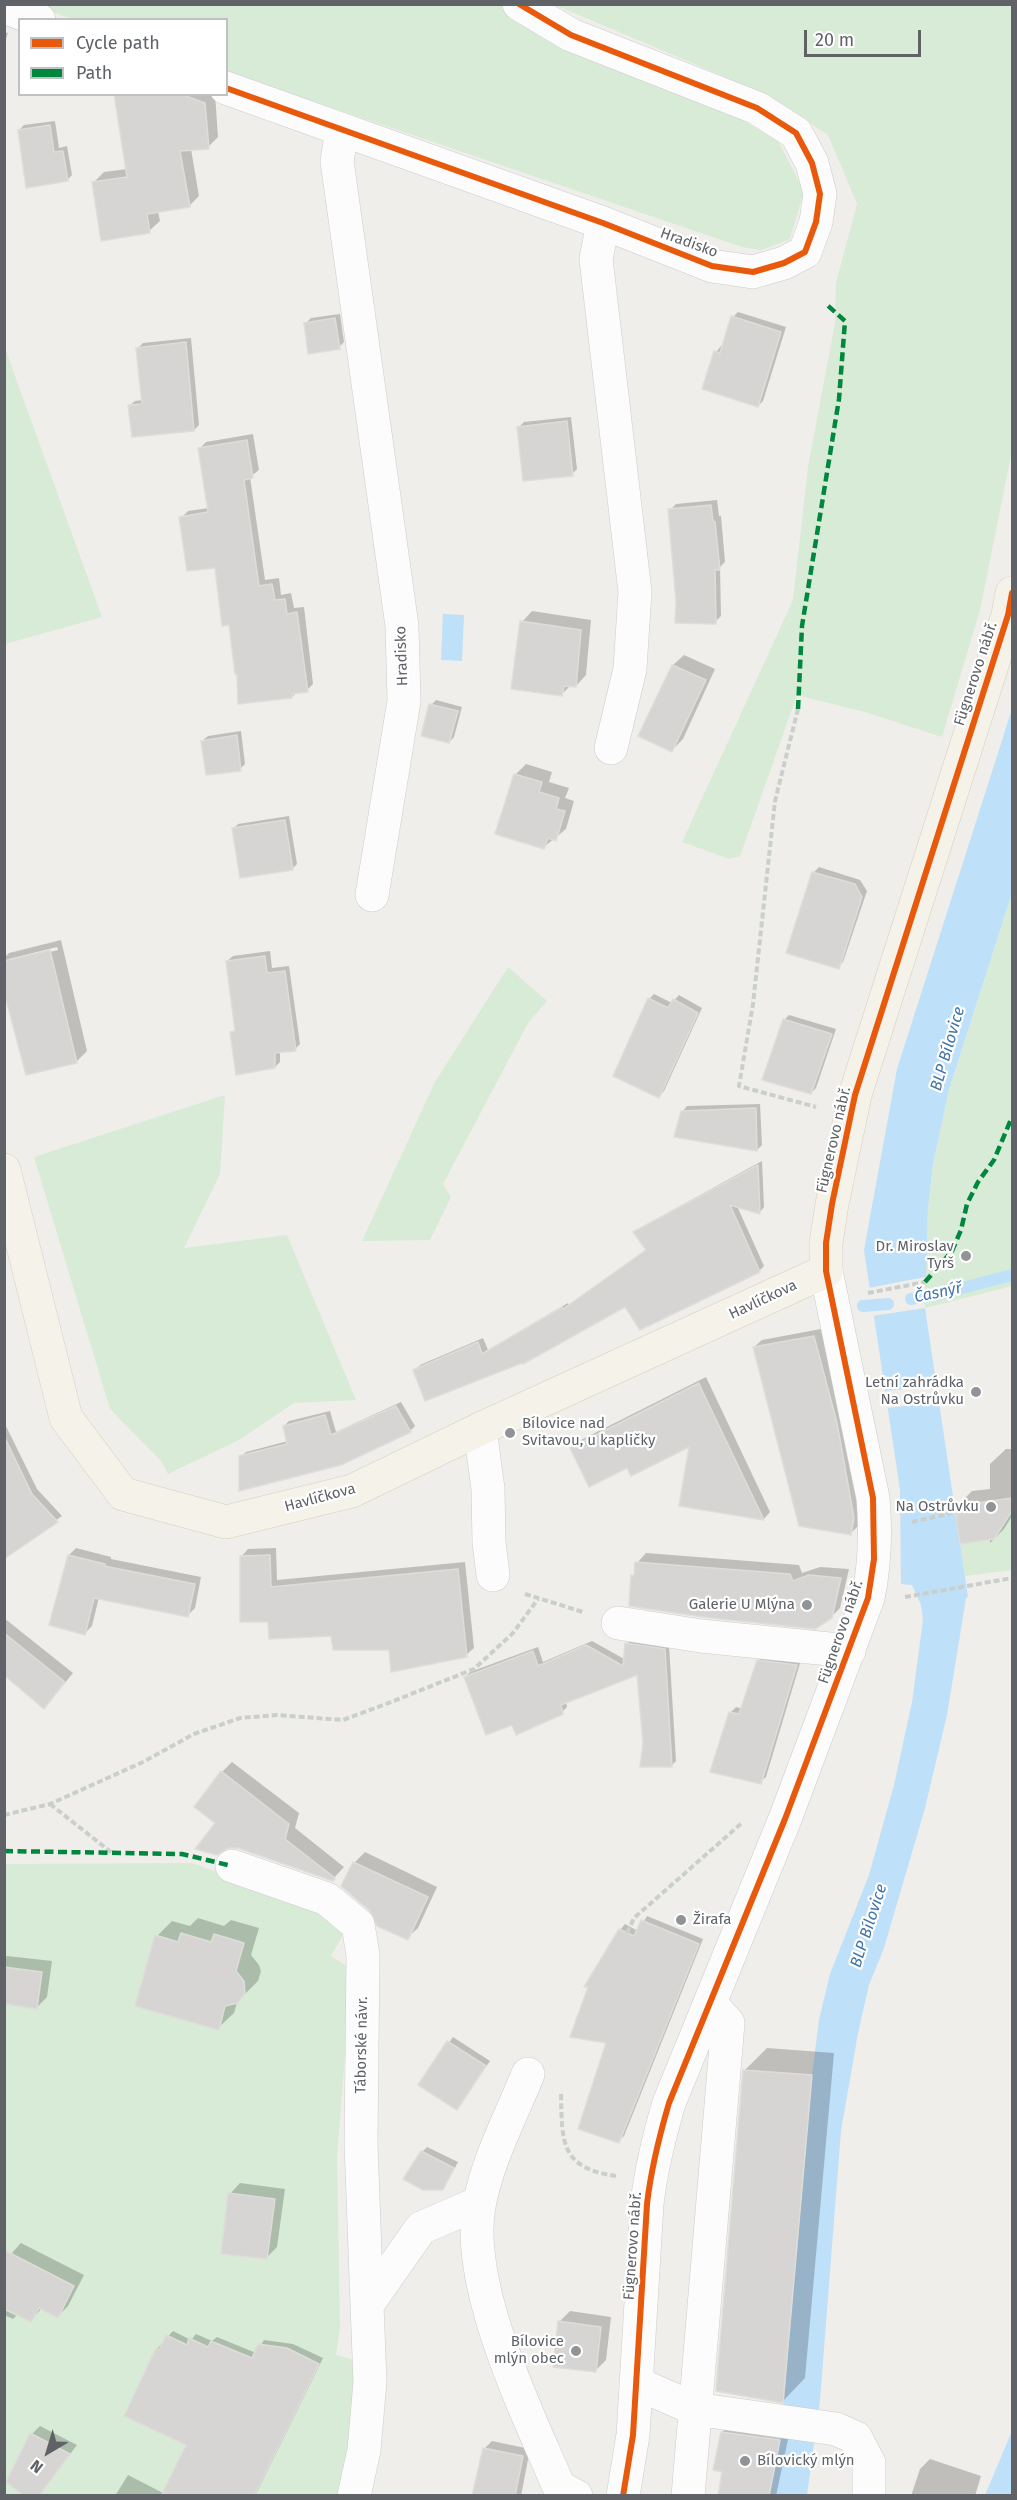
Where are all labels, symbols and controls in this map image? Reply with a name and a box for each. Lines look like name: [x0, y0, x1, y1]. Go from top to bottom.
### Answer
legend: [18, 18, 228, 96]
scale bar: [807, 18, 924, 56]
text: 20 m: [815, 29, 854, 51]
text: Cycle path: [76, 32, 160, 54]
text: Path: [76, 62, 112, 84]
street label: Hradisko: [658, 224, 720, 262]
street label: Fügnerovo nábř.: [951, 620, 1001, 728]
street label: Hradisko: [392, 626, 412, 686]
water label: BLP Bílovice: [927, 1005, 969, 1093]
street label: Fügnerovo nábř.: [813, 1085, 855, 1195]
place label: Dr. Miroslav Tyrš: [876, 1238, 954, 1273]
marker: Dr. Miroslav Tyrš: [959, 1249, 973, 1263]
street label: Havlíčkova: [726, 1276, 800, 1324]
water label: Časnýř: [912, 1279, 964, 1307]
place label: Letní zahrádka Na Ostrůvku: [865, 1374, 964, 1409]
marker: Letní zahrádka Na Ostrůvku: [969, 1385, 983, 1399]
place label: Bílovice nad Svitavou, u kapličky: [522, 1415, 655, 1450]
marker: Bílovice nad Svitavou, u kapličky: [503, 1426, 517, 1440]
street label: Havlíčkova: [282, 1480, 358, 1516]
place label: Na Ostrůvku: [896, 1498, 979, 1516]
marker: Na Ostrůvku: [984, 1500, 998, 1514]
street label: Fügnerovo nábř.: [815, 1578, 867, 1686]
place label: Galerie U Mlýna: [689, 1596, 795, 1614]
marker: Galerie U Mlýna: [800, 1598, 814, 1612]
water label: BLP Bílovice: [847, 1882, 891, 1970]
place label: Žirafa: [693, 1911, 731, 1929]
marker: Žirafa: [674, 1913, 688, 1927]
street label: Táborské návr.: [352, 1996, 372, 2094]
street label: Fügnerovo nábř.: [620, 2191, 646, 2301]
place label: Bílovice mlýn obec: [494, 2333, 564, 2368]
marker: Bílovice mlýn obec: [569, 2344, 583, 2358]
north arrow: [18, 2422, 78, 2482]
place label: Bílovický mlýn: [757, 2452, 855, 2470]
marker: Bílovický mlýn: [738, 2454, 752, 2468]
text: N: [27, 2456, 47, 2477]

